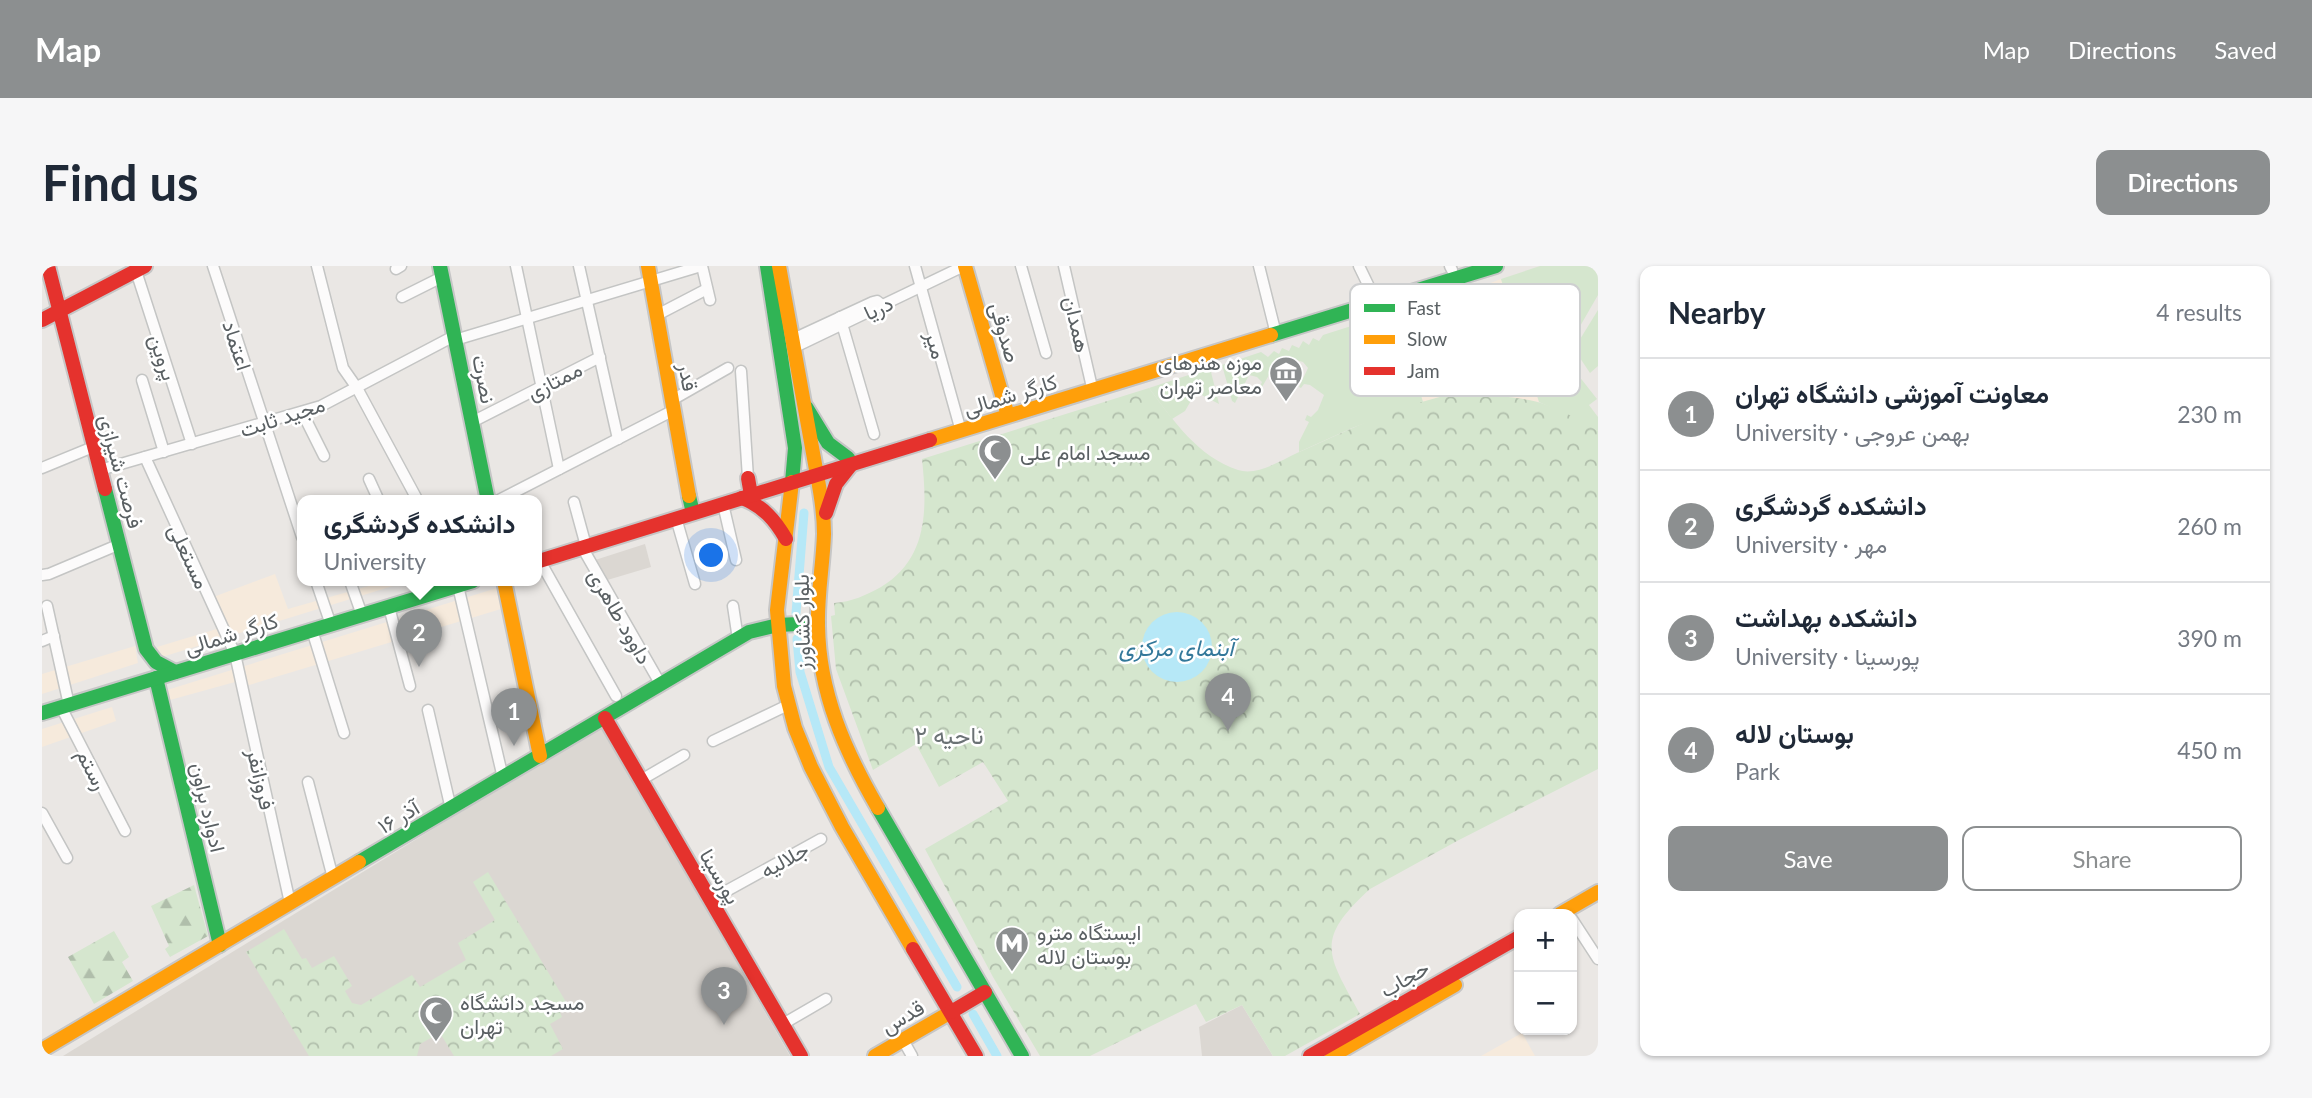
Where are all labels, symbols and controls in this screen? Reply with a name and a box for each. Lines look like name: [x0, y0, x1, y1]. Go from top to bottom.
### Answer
text: Map: [35, 29, 101, 69]
text: Map: [1983, 35, 2030, 64]
text: Directions: [2068, 35, 2176, 64]
text: Saved: [2214, 35, 2277, 64]
button: Directions: [2096, 150, 2270, 215]
text: Find us: [42, 153, 199, 211]
legend: [1350, 284, 1580, 396]
street label: دریا: [859, 289, 897, 326]
street label: همدان: [1058, 293, 1097, 355]
text: Nearby: [1668, 294, 1766, 330]
text: Fast: [1407, 296, 1441, 319]
text: 4 results: [2156, 298, 2242, 326]
street label: صدوقی: [984, 299, 1026, 365]
street label: اعتماد: [218, 317, 258, 373]
street label: میر: [919, 327, 953, 362]
text: Slow: [1407, 327, 1447, 350]
street label: پروین: [142, 331, 183, 384]
place label: موزه هنرهای معاصر تهران: [1158, 349, 1262, 400]
street label: نصرت: [466, 353, 502, 406]
museum icon: موزه هنرهای معاصر تهران: [1267, 354, 1305, 403]
street label: ممتازی: [522, 356, 587, 406]
text: Jam: [1407, 359, 1440, 382]
street label: قدر: [672, 360, 704, 393]
street label: کارگر شمالی: [960, 368, 1060, 422]
text: معاونت آموزشی دانشگاه تهران: [1735, 377, 2049, 409]
street label: مجید ثابت: [236, 391, 328, 442]
text: 1: [1684, 400, 1698, 428]
text: 230 m: [2177, 400, 2242, 428]
street label: فرصت شیرازی: [93, 411, 149, 531]
text: University · بهمن عروجی: [1735, 418, 1970, 446]
mosque icon: مسجد امام علی: [976, 432, 1014, 481]
place label: مسجد امام علی: [1020, 439, 1150, 467]
text: دانشکده گردشگری: [1735, 489, 1927, 521]
popup: [297, 495, 542, 586]
text: دانشکده گردشگری: [324, 507, 515, 539]
text: 2: [1684, 512, 1698, 540]
text: 260 m: [2177, 512, 2242, 540]
street label: مستعلی: [163, 520, 216, 593]
text: University · مهر: [1735, 530, 1887, 558]
your location: [694, 538, 728, 572]
text: University: [324, 547, 426, 575]
street label: داوود طاهری: [582, 564, 658, 669]
street label: بلوار کشاورز: [788, 574, 816, 671]
text: دانشکده بهداشت: [1735, 601, 1918, 633]
street label: کارگر شمالی: [181, 607, 281, 661]
pin: 2: [396, 609, 442, 667]
text: 3: [1684, 624, 1698, 652]
text: 390 m: [2177, 624, 2242, 652]
water label: آبنمای مرکزی: [1118, 633, 1240, 663]
text: University · پورسینا: [1735, 642, 1920, 670]
pin: 4: [1205, 673, 1251, 731]
pin: 1: [491, 688, 537, 746]
text: بوستان لاله: [1735, 717, 1854, 749]
district label: ناحیه ۲: [914, 720, 984, 750]
text: 4: [1684, 736, 1698, 764]
text: 450 m: [2177, 736, 2242, 764]
street label: رستم: [69, 744, 114, 795]
street label: فروزانفر: [241, 745, 281, 812]
text: Park: [1735, 757, 1780, 785]
street label: ادوارد براون: [185, 760, 231, 855]
street label: ۱۶ آذر: [373, 793, 426, 840]
button: Save: [1668, 826, 1948, 891]
button: Share: [1962, 826, 2242, 891]
street label: جلالیه: [756, 836, 813, 883]
street label: پورسینا: [693, 844, 747, 909]
map controls: [1514, 909, 1577, 1035]
button: +: [1514, 909, 1577, 972]
place label: ایستگاه مترو بوستان لاله: [1037, 919, 1141, 970]
metro station icon: ایستگاه مترو بوستان لاله: [993, 924, 1031, 973]
street label: حجاب: [1375, 954, 1433, 1003]
pin: 3: [701, 967, 747, 1025]
button: −: [1514, 972, 1577, 1035]
place label: مسجد دانشگاه تهران: [460, 989, 584, 1040]
mosque icon: مسجد دانشگاه تهران: [417, 994, 455, 1043]
street label: قدس: [876, 994, 928, 1039]

